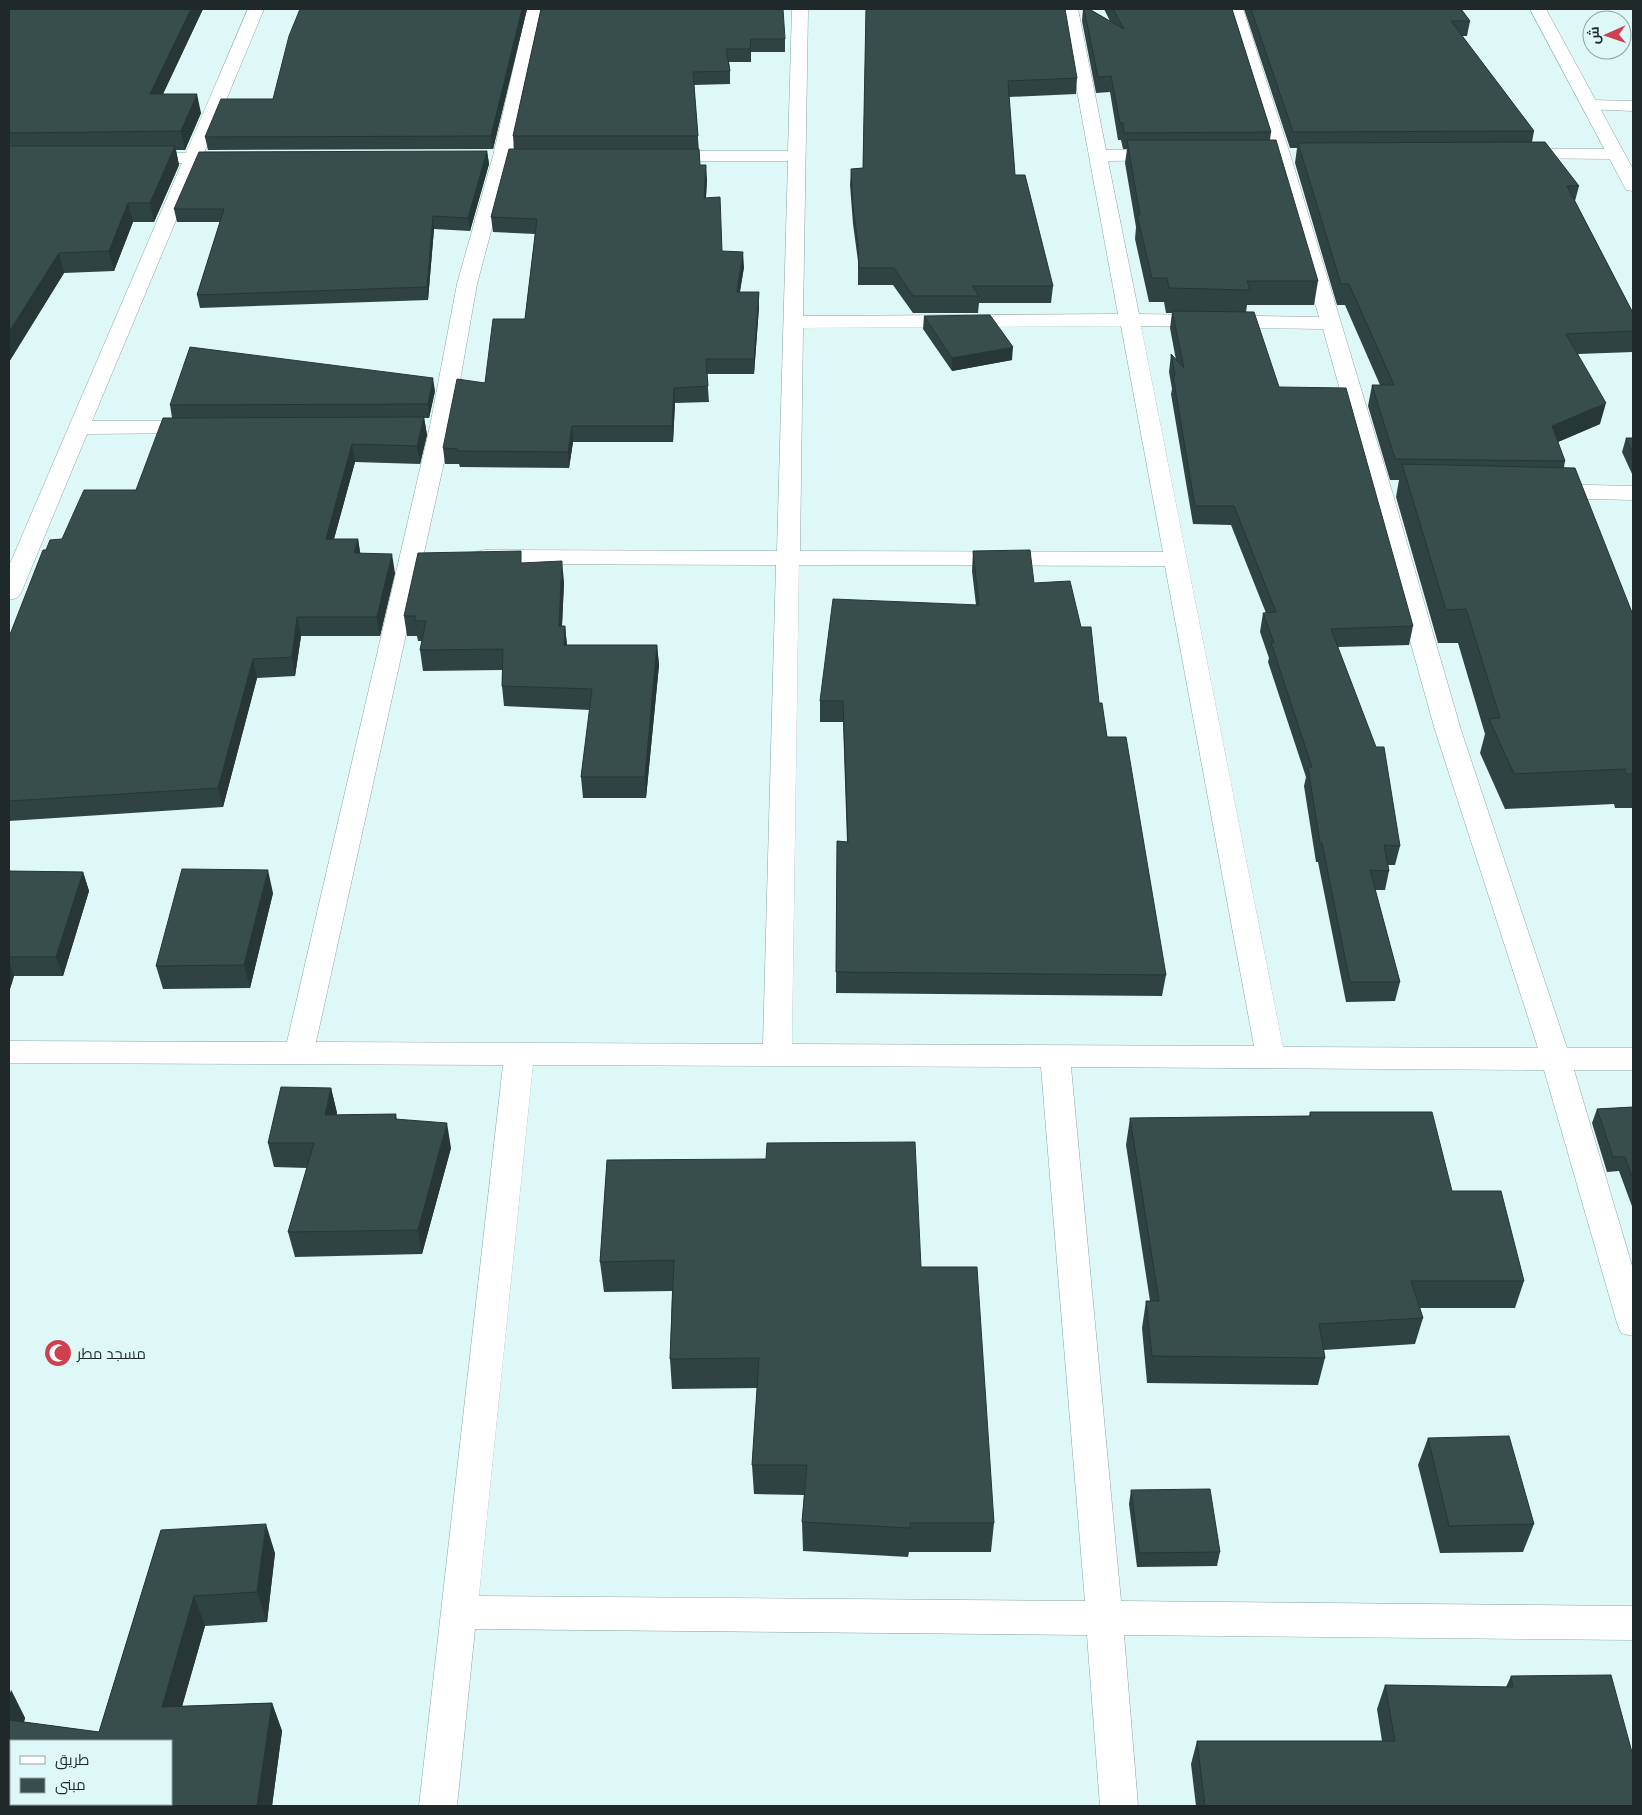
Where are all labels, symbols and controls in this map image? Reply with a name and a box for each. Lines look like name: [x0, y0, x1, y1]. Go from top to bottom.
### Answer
north arrow: [1582, 10, 1632, 60]
text: ش: [1585, 26, 1603, 45]
mosque icon: مسجد مطر: [43, 1338, 73, 1368]
place label: مسجد مطر: [76, 1344, 146, 1363]
legend: [10, 1740, 172, 1805]
text: طريق: [55, 1750, 89, 1770]
text: مبنى: [55, 1775, 86, 1795]

